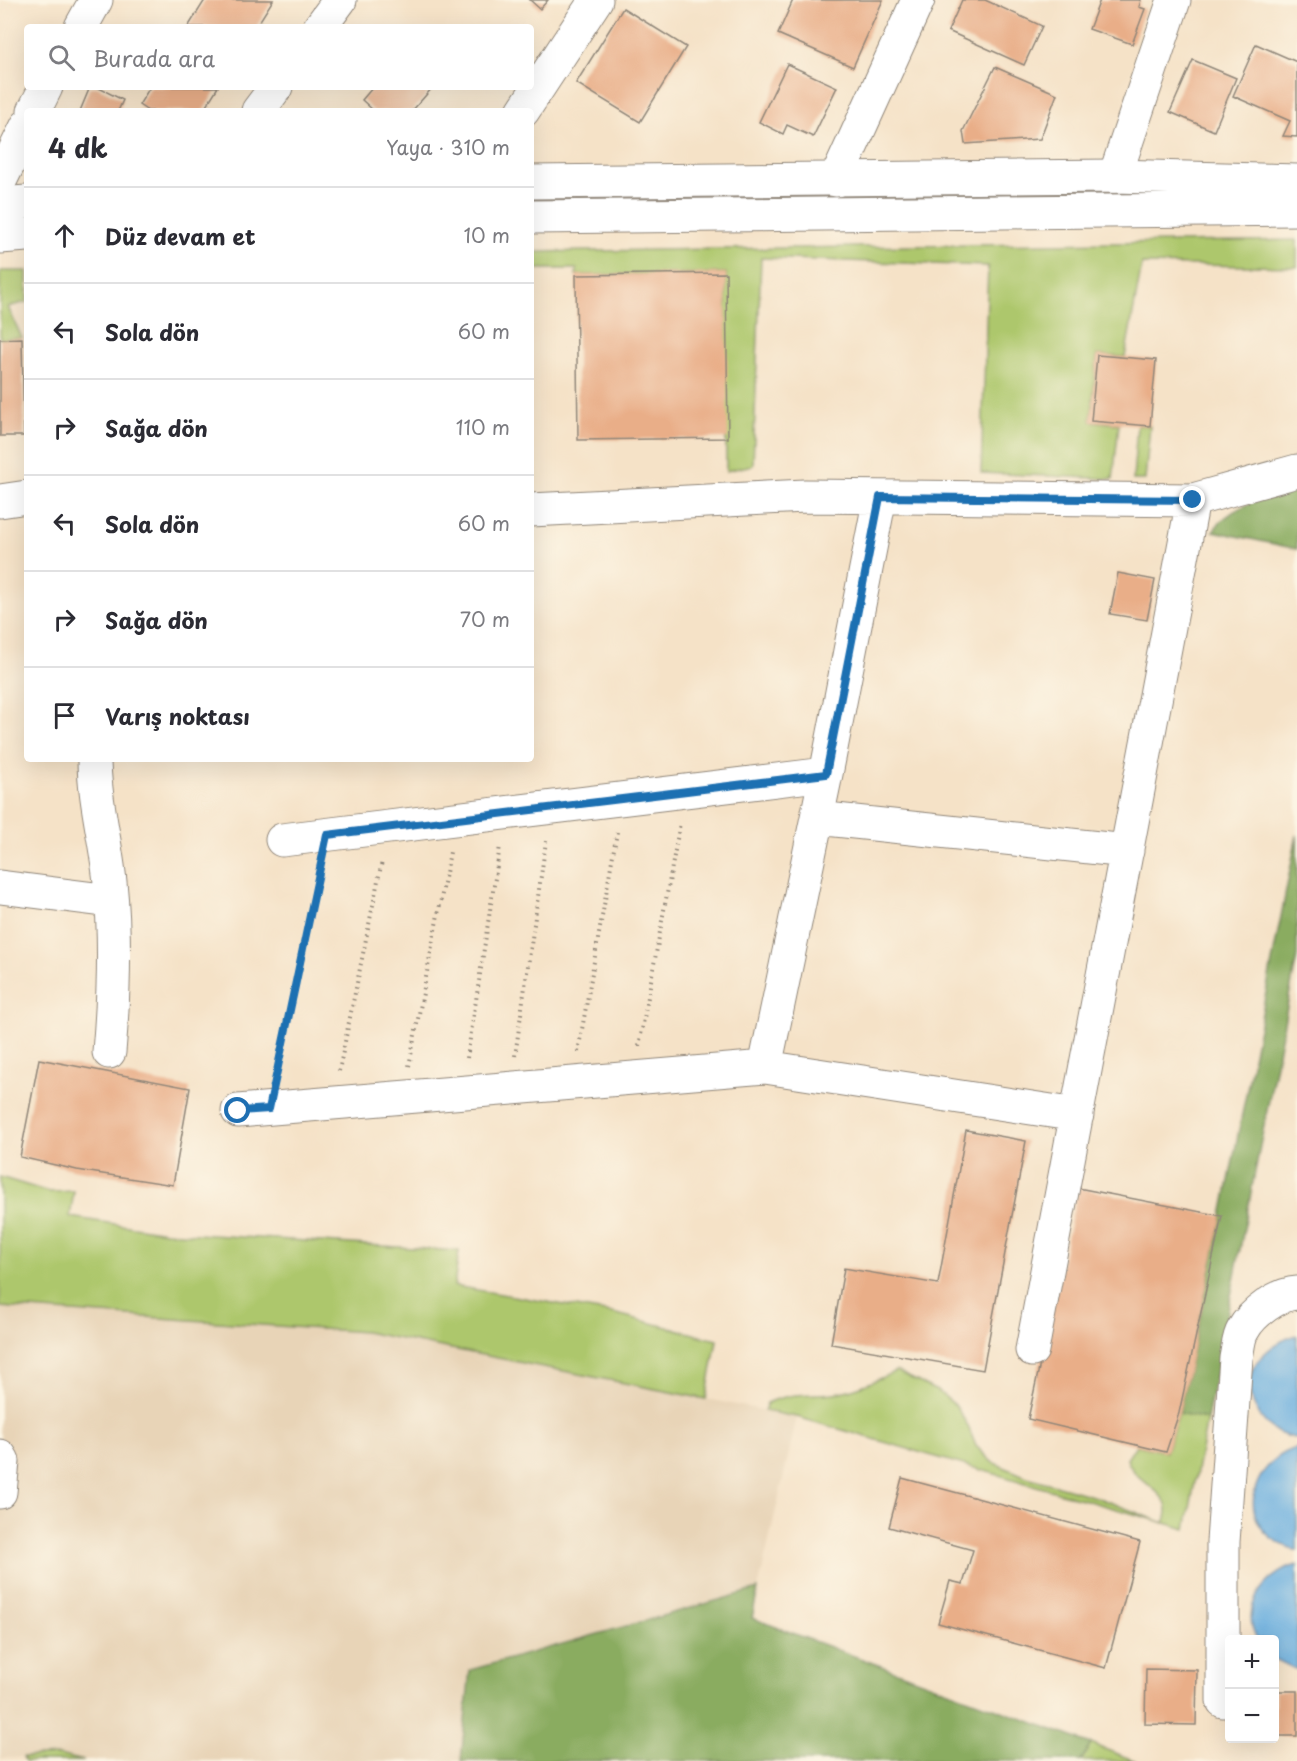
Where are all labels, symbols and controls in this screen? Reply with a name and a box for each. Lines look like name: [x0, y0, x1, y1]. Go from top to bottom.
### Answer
search box: [24, 24, 534, 90]
icon: search: [45, 41, 78, 74]
text: Burada ara: [93, 41, 215, 74]
text: 4 dk: [48, 128, 108, 167]
text: Yaya · 310 m: [386, 132, 510, 162]
icon: ahead: [48, 219, 81, 252]
text: Düz devam et: [105, 219, 256, 252]
text: 10 m: [463, 220, 510, 250]
icon: left: [48, 315, 81, 348]
text: Sola dön: [105, 315, 199, 348]
text: 60 m: [458, 316, 510, 346]
icon: right: [48, 411, 81, 444]
text: Sağa dön: [105, 411, 208, 444]
text: 110 m: [456, 412, 510, 442]
route end: [1179, 486, 1205, 512]
icon: left: [48, 507, 81, 540]
text: Sola dön: [105, 507, 199, 540]
text: 60 m: [458, 508, 510, 538]
icon: right: [48, 603, 81, 636]
text: Sağa dön: [105, 603, 208, 636]
text: 70 m: [460, 604, 510, 634]
icon: arrive: [48, 699, 81, 732]
text: Varış noktası: [105, 699, 250, 732]
route start: [224, 1097, 250, 1123]
map controls: [1225, 1635, 1279, 1743]
button: +: [1225, 1635, 1279, 1689]
button: −: [1225, 1689, 1279, 1743]

